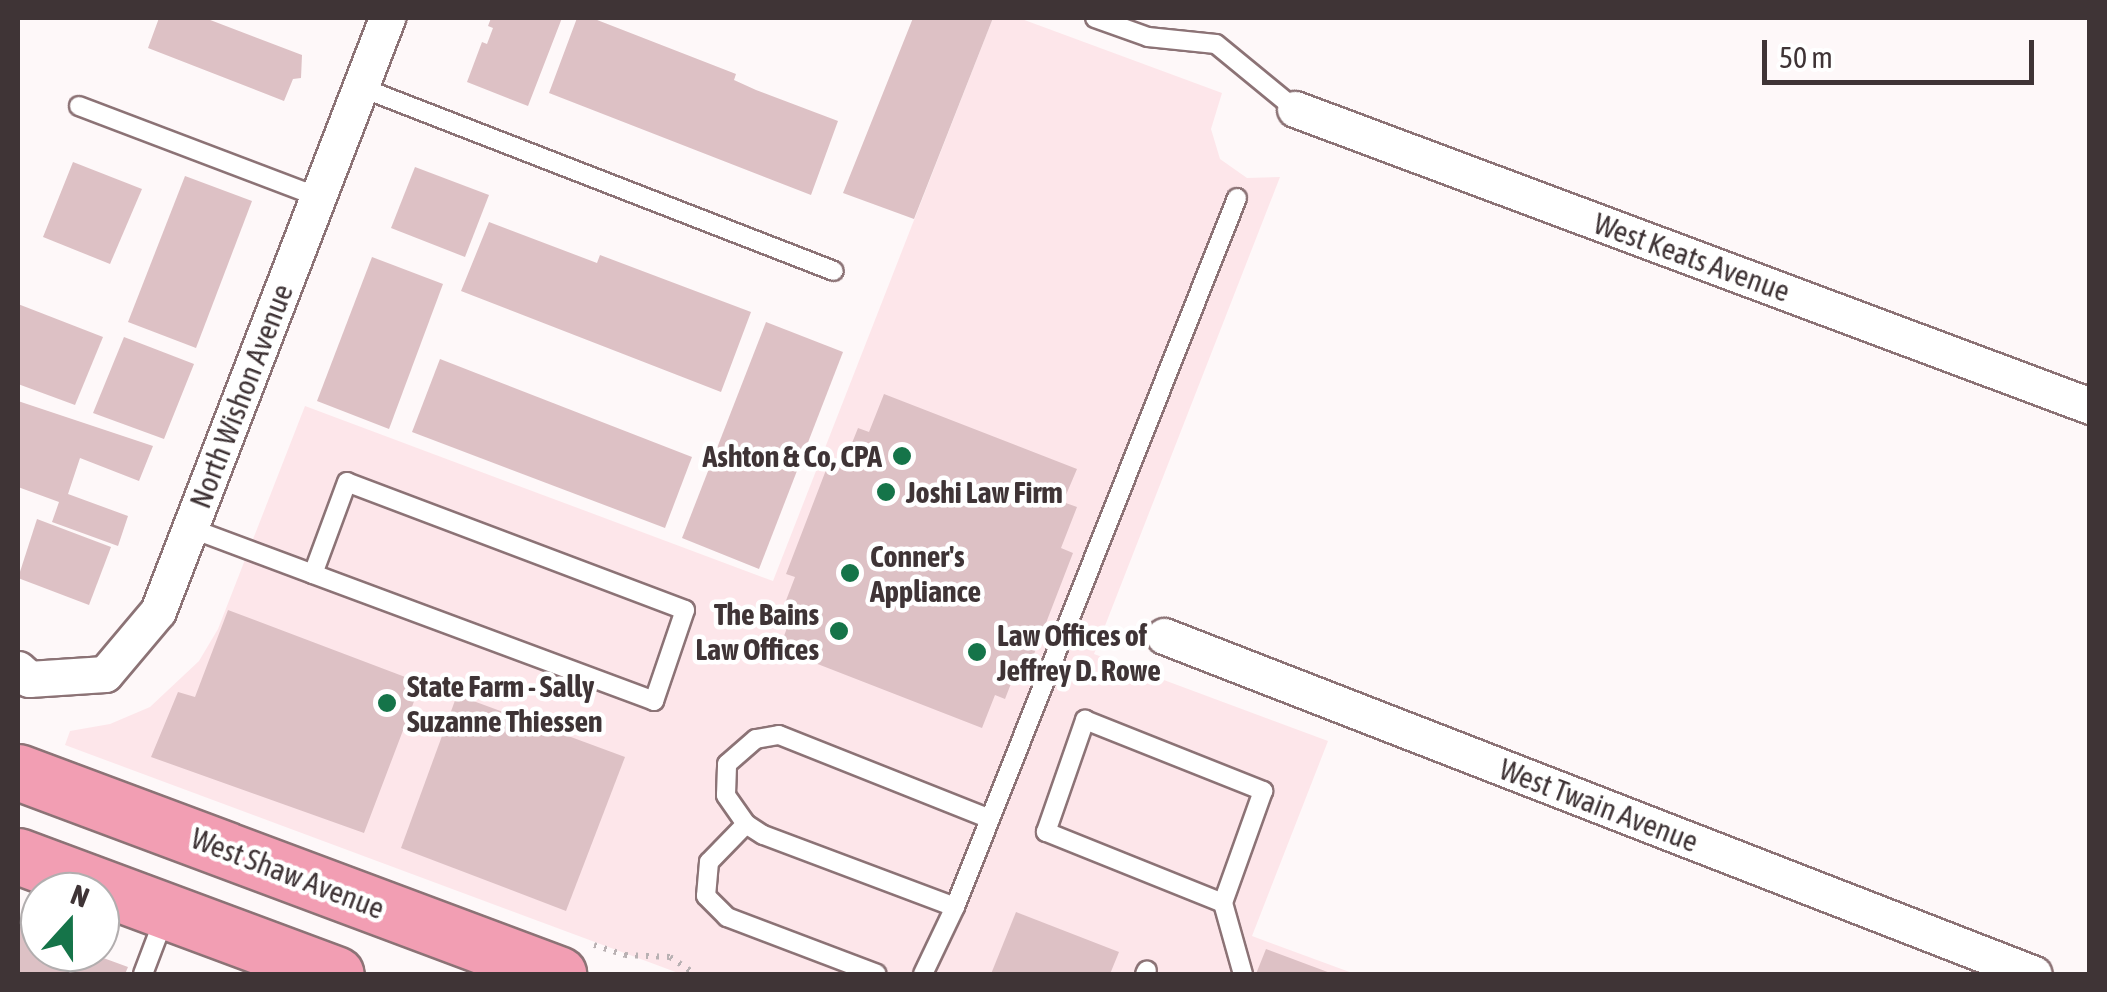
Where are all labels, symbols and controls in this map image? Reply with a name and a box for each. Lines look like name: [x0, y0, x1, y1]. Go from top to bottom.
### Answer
scale bar: [1767, 20, 2040, 82]
text: 50 m: [1779, 40, 1833, 74]
street label: West Keats Avenue: [1589, 205, 1795, 309]
street label: North Wishon Avenue: [182, 279, 300, 513]
place label: Ashton & Co, CPA: [703, 438, 882, 474]
marker: Ashton & Co, CPA: [891, 445, 913, 467]
place label: Joshi Law Firm: [906, 474, 1063, 510]
marker: Joshi Law Firm: [875, 481, 897, 503]
place label: Conner's Appliance: [870, 538, 981, 608]
marker: Conner's Appliance: [839, 562, 861, 584]
place label: The Bains Law Offices: [695, 596, 819, 666]
place label: Law Offices of Jeffrey D. Rowe: [997, 617, 1161, 688]
marker: The Bains Law Offices: [828, 620, 850, 642]
marker: Law Offices of Jeffrey D. Rowe: [966, 641, 988, 663]
place label: State Farm - Sally Suzanne Thiessen: [407, 668, 603, 738]
marker: State Farm - Sally Suzanne Thiessen: [376, 692, 398, 714]
street label: West Twain Avenue: [1495, 751, 1703, 859]
street label: West Shaw Avenue: [186, 820, 390, 926]
north arrow: [20, 872, 120, 972]
text: N: [67, 878, 93, 914]

